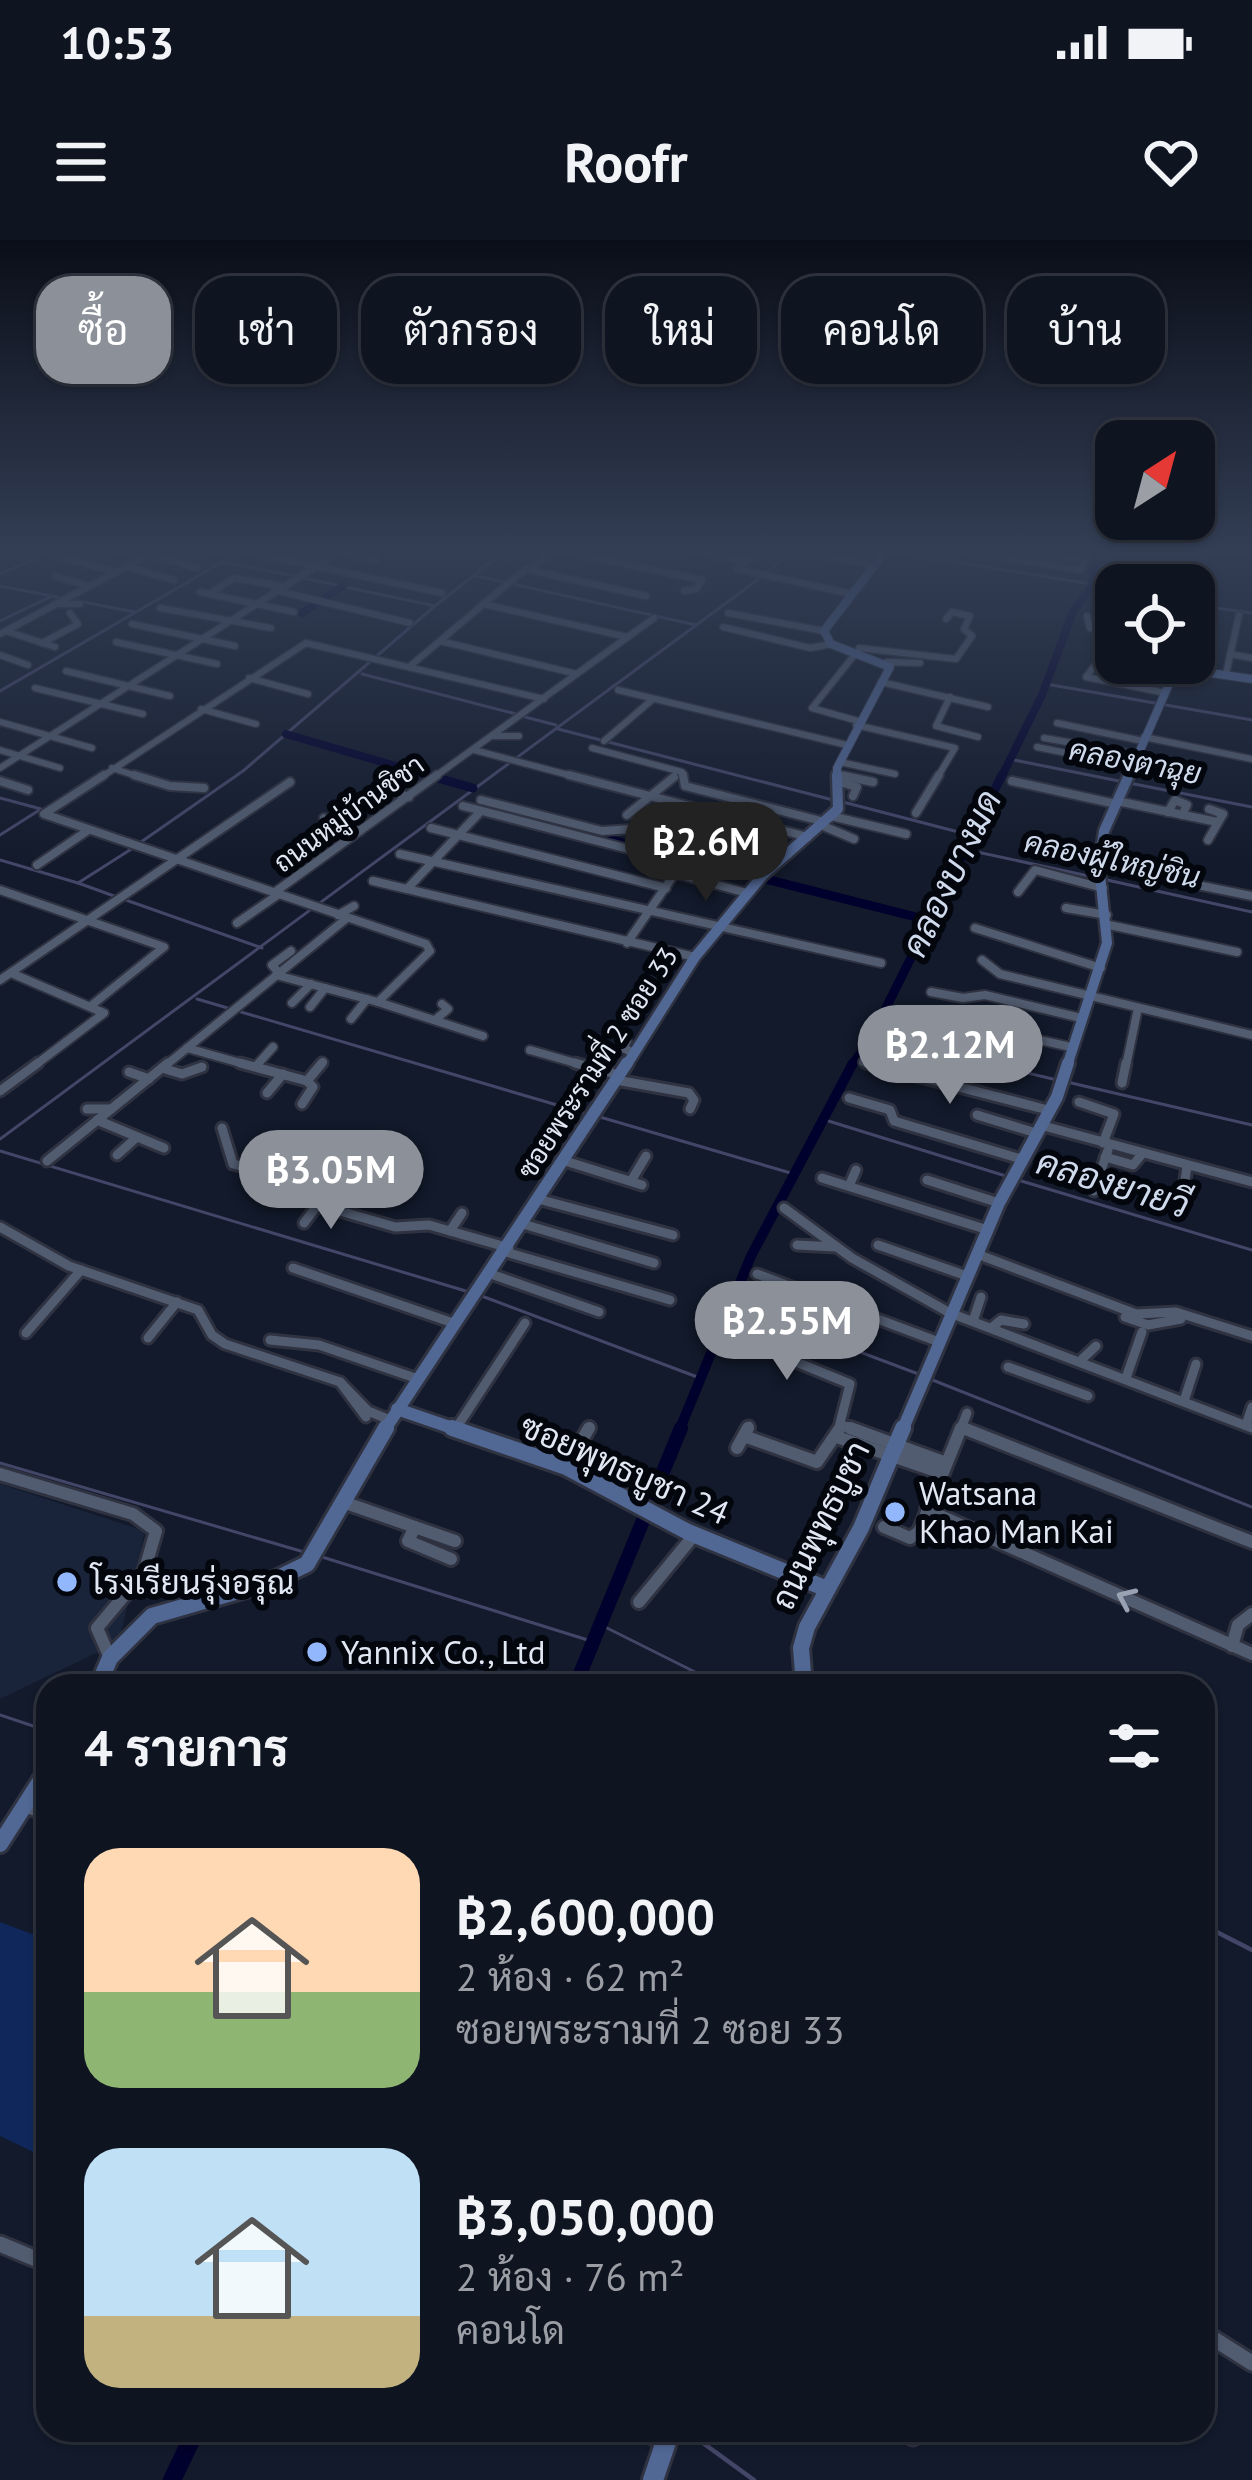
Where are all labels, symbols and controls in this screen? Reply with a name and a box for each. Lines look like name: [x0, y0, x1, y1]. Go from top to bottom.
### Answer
text: 10:53: [60, 13, 174, 71]
text: Roofr: [564, 127, 688, 197]
icon: menu: [48, 129, 114, 195]
icon: heart: [1138, 129, 1204, 195]
chip: ซื้อ: [36, 276, 171, 384]
chip: เช่า: [195, 276, 337, 384]
chip: ตัวกรอง: [361, 276, 581, 384]
chip: ใหม่: [605, 276, 757, 384]
chip: คอนโด: [781, 276, 983, 384]
chip: บ้าน: [1007, 276, 1165, 384]
north arrow: [1095, 420, 1215, 540]
map controls: [1095, 420, 1215, 684]
button: locate: [1095, 564, 1215, 684]
water label: คลองตาฉุย: [1065, 729, 1205, 795]
street label: ถนนหมู่บ้านชิชา: [267, 747, 431, 881]
water label: คลองบางมด: [890, 781, 1011, 964]
pin: ฿2.6M: [622, 802, 790, 904]
text: ฿2.6M: [652, 815, 760, 866]
water label: คลองผู้ใหญ่ชิน: [1021, 821, 1204, 898]
street label: ซอยพระรามที่ 2 ซอย 33: [504, 937, 685, 1185]
pin: ฿2.12M: [852, 1005, 1048, 1107]
text: ฿2.12M: [885, 1018, 1015, 1069]
pin: ฿3.05M: [233, 1130, 429, 1232]
water label: คลองยายวี: [1031, 1137, 1197, 1228]
text: ฿3.05M: [266, 1143, 396, 1194]
pin: ฿2.55M: [689, 1281, 885, 1383]
text: ฿2.55M: [722, 1294, 852, 1345]
street label: ซอยพุทธบูชา 24: [513, 1403, 736, 1536]
street label: ถนนพุทธบูชา: [760, 1434, 881, 1617]
place label: Watsana Khao Man Kai: [919, 1471, 1114, 1552]
marker: Watsana Khao Man Kai: [882, 1499, 908, 1525]
place label: โรงเรียนรุ่งอรุณ: [89, 1560, 294, 1605]
marker: โรงเรียนรุ่งอรุณ: [54, 1569, 80, 1595]
one-way arrow: [1116, 1589, 1138, 1613]
place label: Yannix Co., Ltd: [341, 1630, 546, 1673]
marker: Yannix Co., Ltd: [304, 1639, 330, 1665]
icon: filters: [1101, 1713, 1167, 1779]
text: 4 รายการ: [84, 1714, 289, 1780]
text: ฿2,600,000: [456, 1883, 715, 1949]
icon: home: [180, 1896, 324, 2040]
text: 2 ห้อง · 62 m²: [456, 1951, 684, 2002]
text: ซอยพระรามที่ 2 ซอย 33: [456, 2004, 845, 2055]
text: ฿3,050,000: [456, 2183, 715, 2249]
icon: home: [180, 2196, 324, 2340]
text: 2 ห้อง · 76 m²: [456, 2251, 684, 2302]
text: คอนโด: [456, 2304, 565, 2355]

